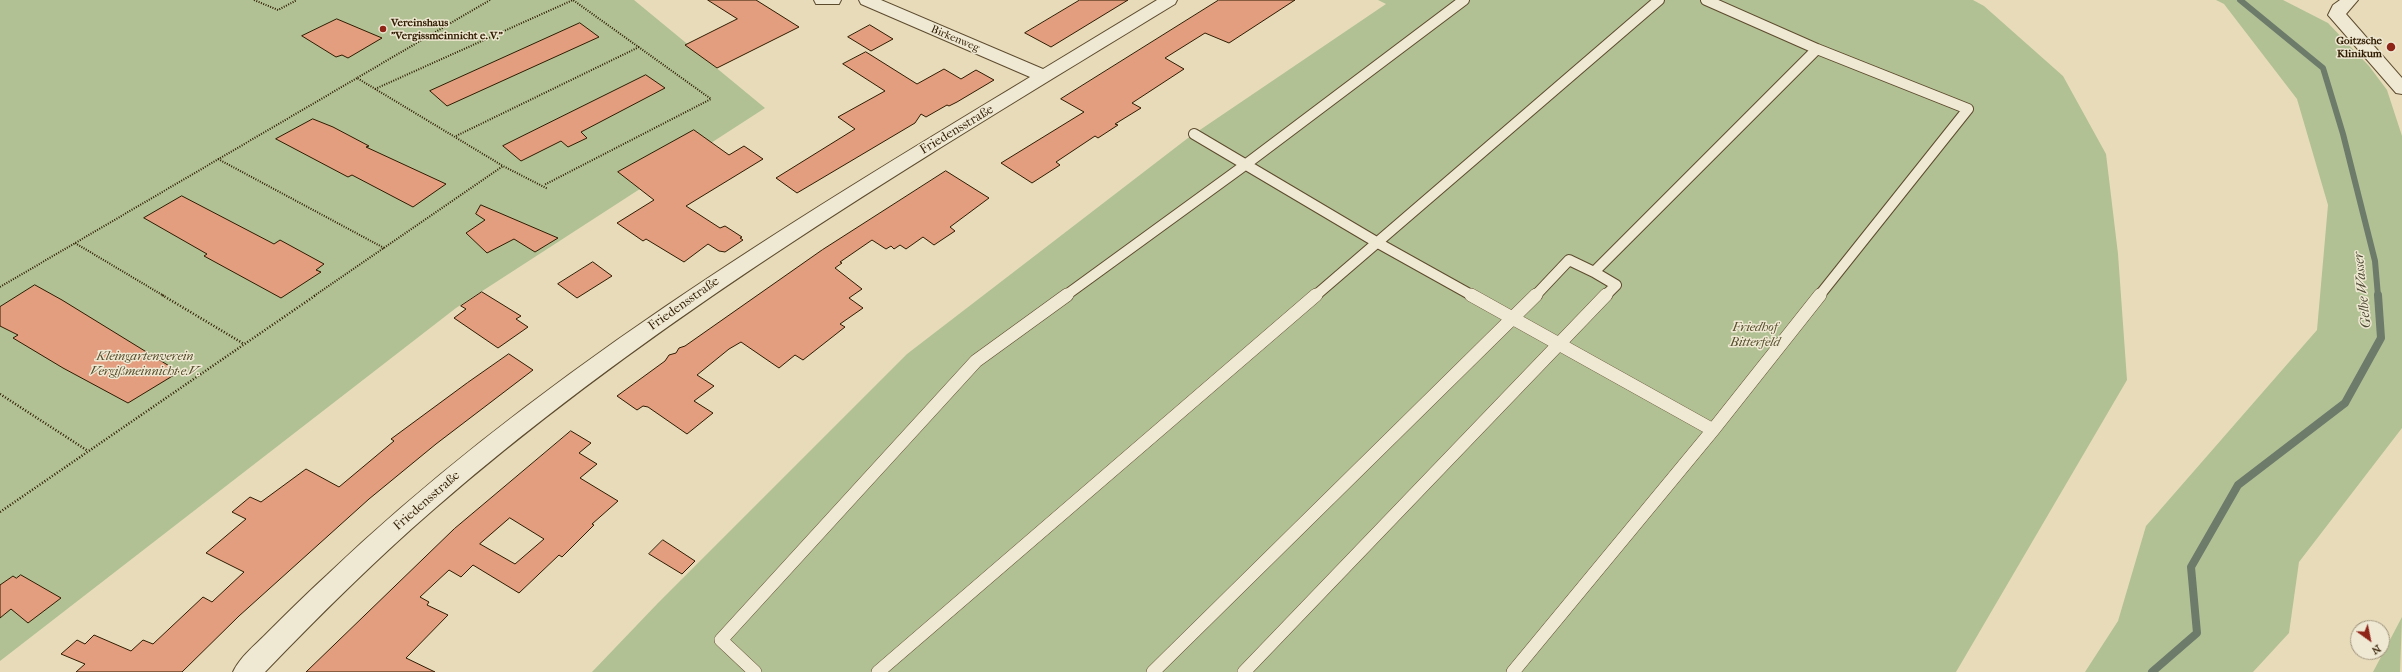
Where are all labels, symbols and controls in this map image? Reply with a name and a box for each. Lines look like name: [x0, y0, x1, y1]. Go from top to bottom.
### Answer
place label: Vereinshaus "Vergissmeinnicht e. V.": [391, 16, 503, 42]
street label: Birkenweg: [929, 23, 981, 55]
marker: Vereinshaus "Vergissmeinnicht e. V.": [378, 24, 388, 34]
place label: Goitzsche Klinikum: [2336, 34, 2382, 60]
marker: Goitzsche Klinikum: [2385, 41, 2397, 53]
street label: Friedensstraße: [917, 102, 997, 158]
water label: Gelbe Wasser: [2351, 251, 2375, 329]
street label: Friedensstraße: [646, 274, 722, 334]
park label: Friedhof Bitterfeld: [1730, 320, 1780, 351]
park label: Kleingartenverein Vergißmeinnicht e.V.: [90, 349, 200, 380]
street label: Friedensstraße: [391, 468, 463, 534]
north arrow: [2350, 620, 2390, 660]
text: N: [2369, 642, 2383, 657]

